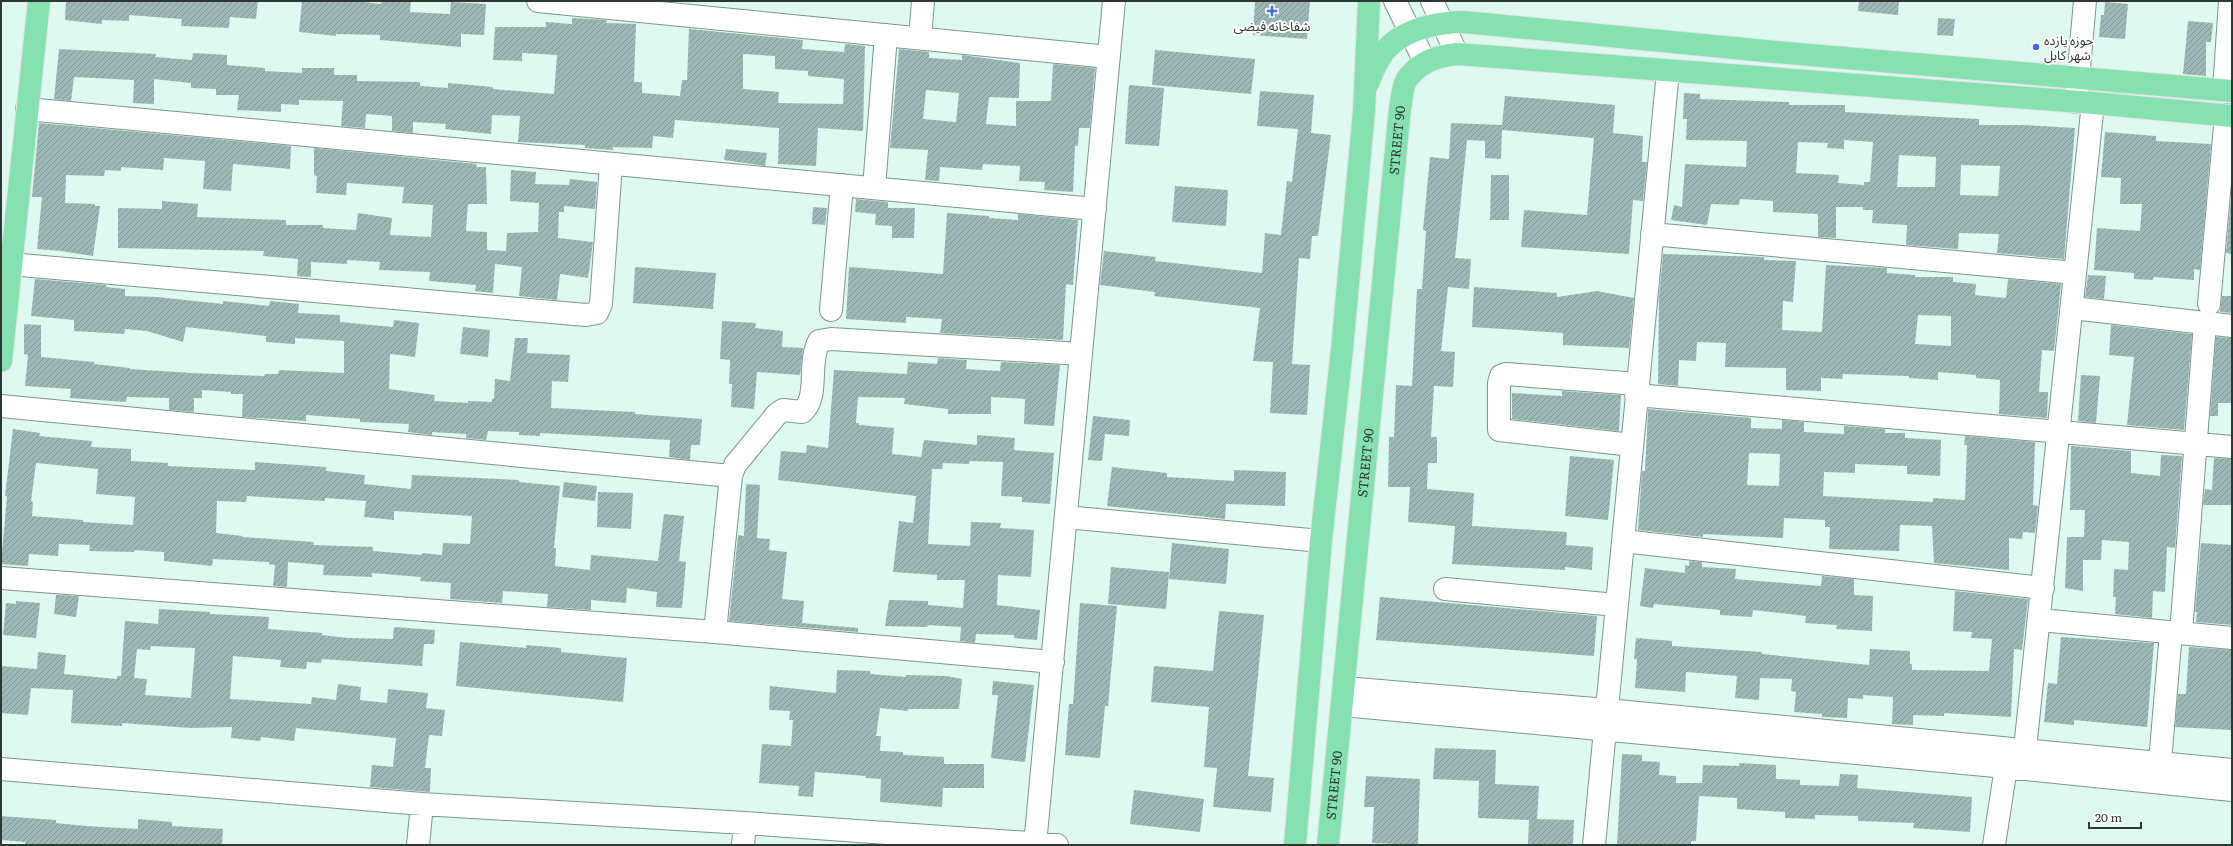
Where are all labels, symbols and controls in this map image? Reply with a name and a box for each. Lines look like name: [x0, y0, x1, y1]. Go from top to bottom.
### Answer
marker: شفاخانه فیضی: [1266, 5, 1278, 17]
place label: شفاخانه فیضی: [1234, 16, 1310, 35]
place label: حوزه یازده شهر کابل: [2044, 30, 2094, 64]
marker: حوزه یازده شهر کابل: [2031, 42, 2041, 52]
street label: STREET 90: [1384, 104, 1409, 176]
street label: STREET 90: [1352, 427, 1378, 498]
street label: STREET 90: [1321, 749, 1346, 821]
scale bar: [2089, 804, 2141, 830]
text: 20 m: [2095, 808, 2122, 826]

